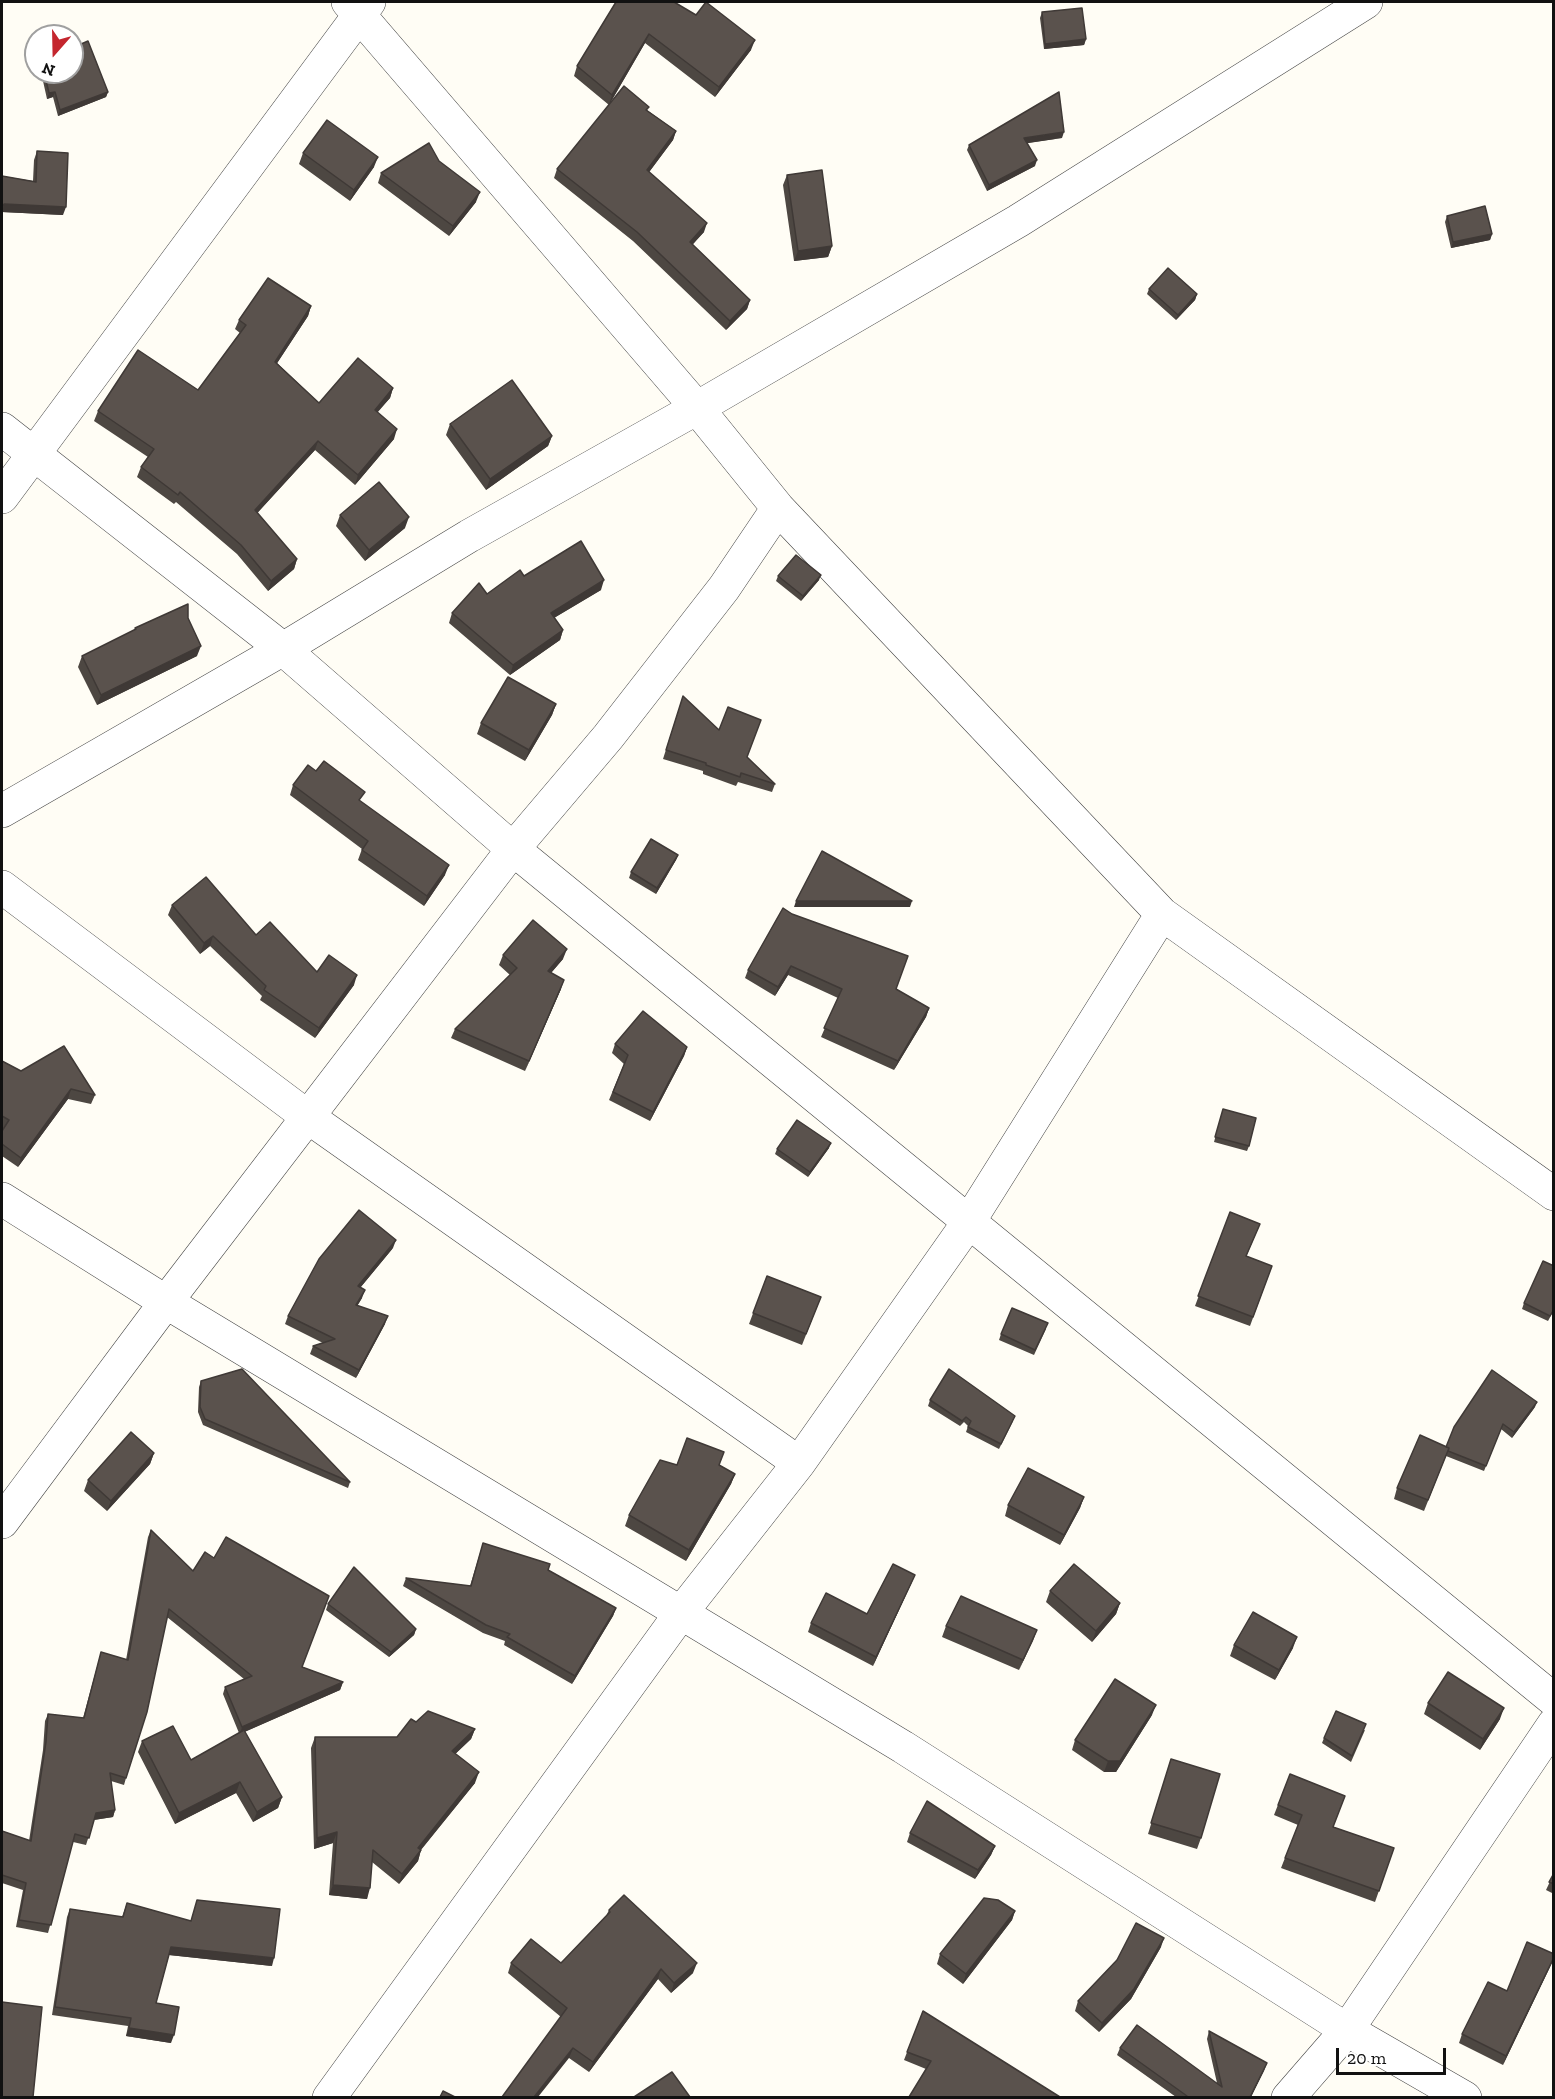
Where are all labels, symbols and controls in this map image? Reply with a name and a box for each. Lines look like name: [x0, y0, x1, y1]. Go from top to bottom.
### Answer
north arrow: [24, 24, 84, 84]
text: N: [39, 58, 57, 81]
scale bar: [1339, 2036, 1448, 2074]
text: 20 m: [1347, 2047, 1386, 2069]

